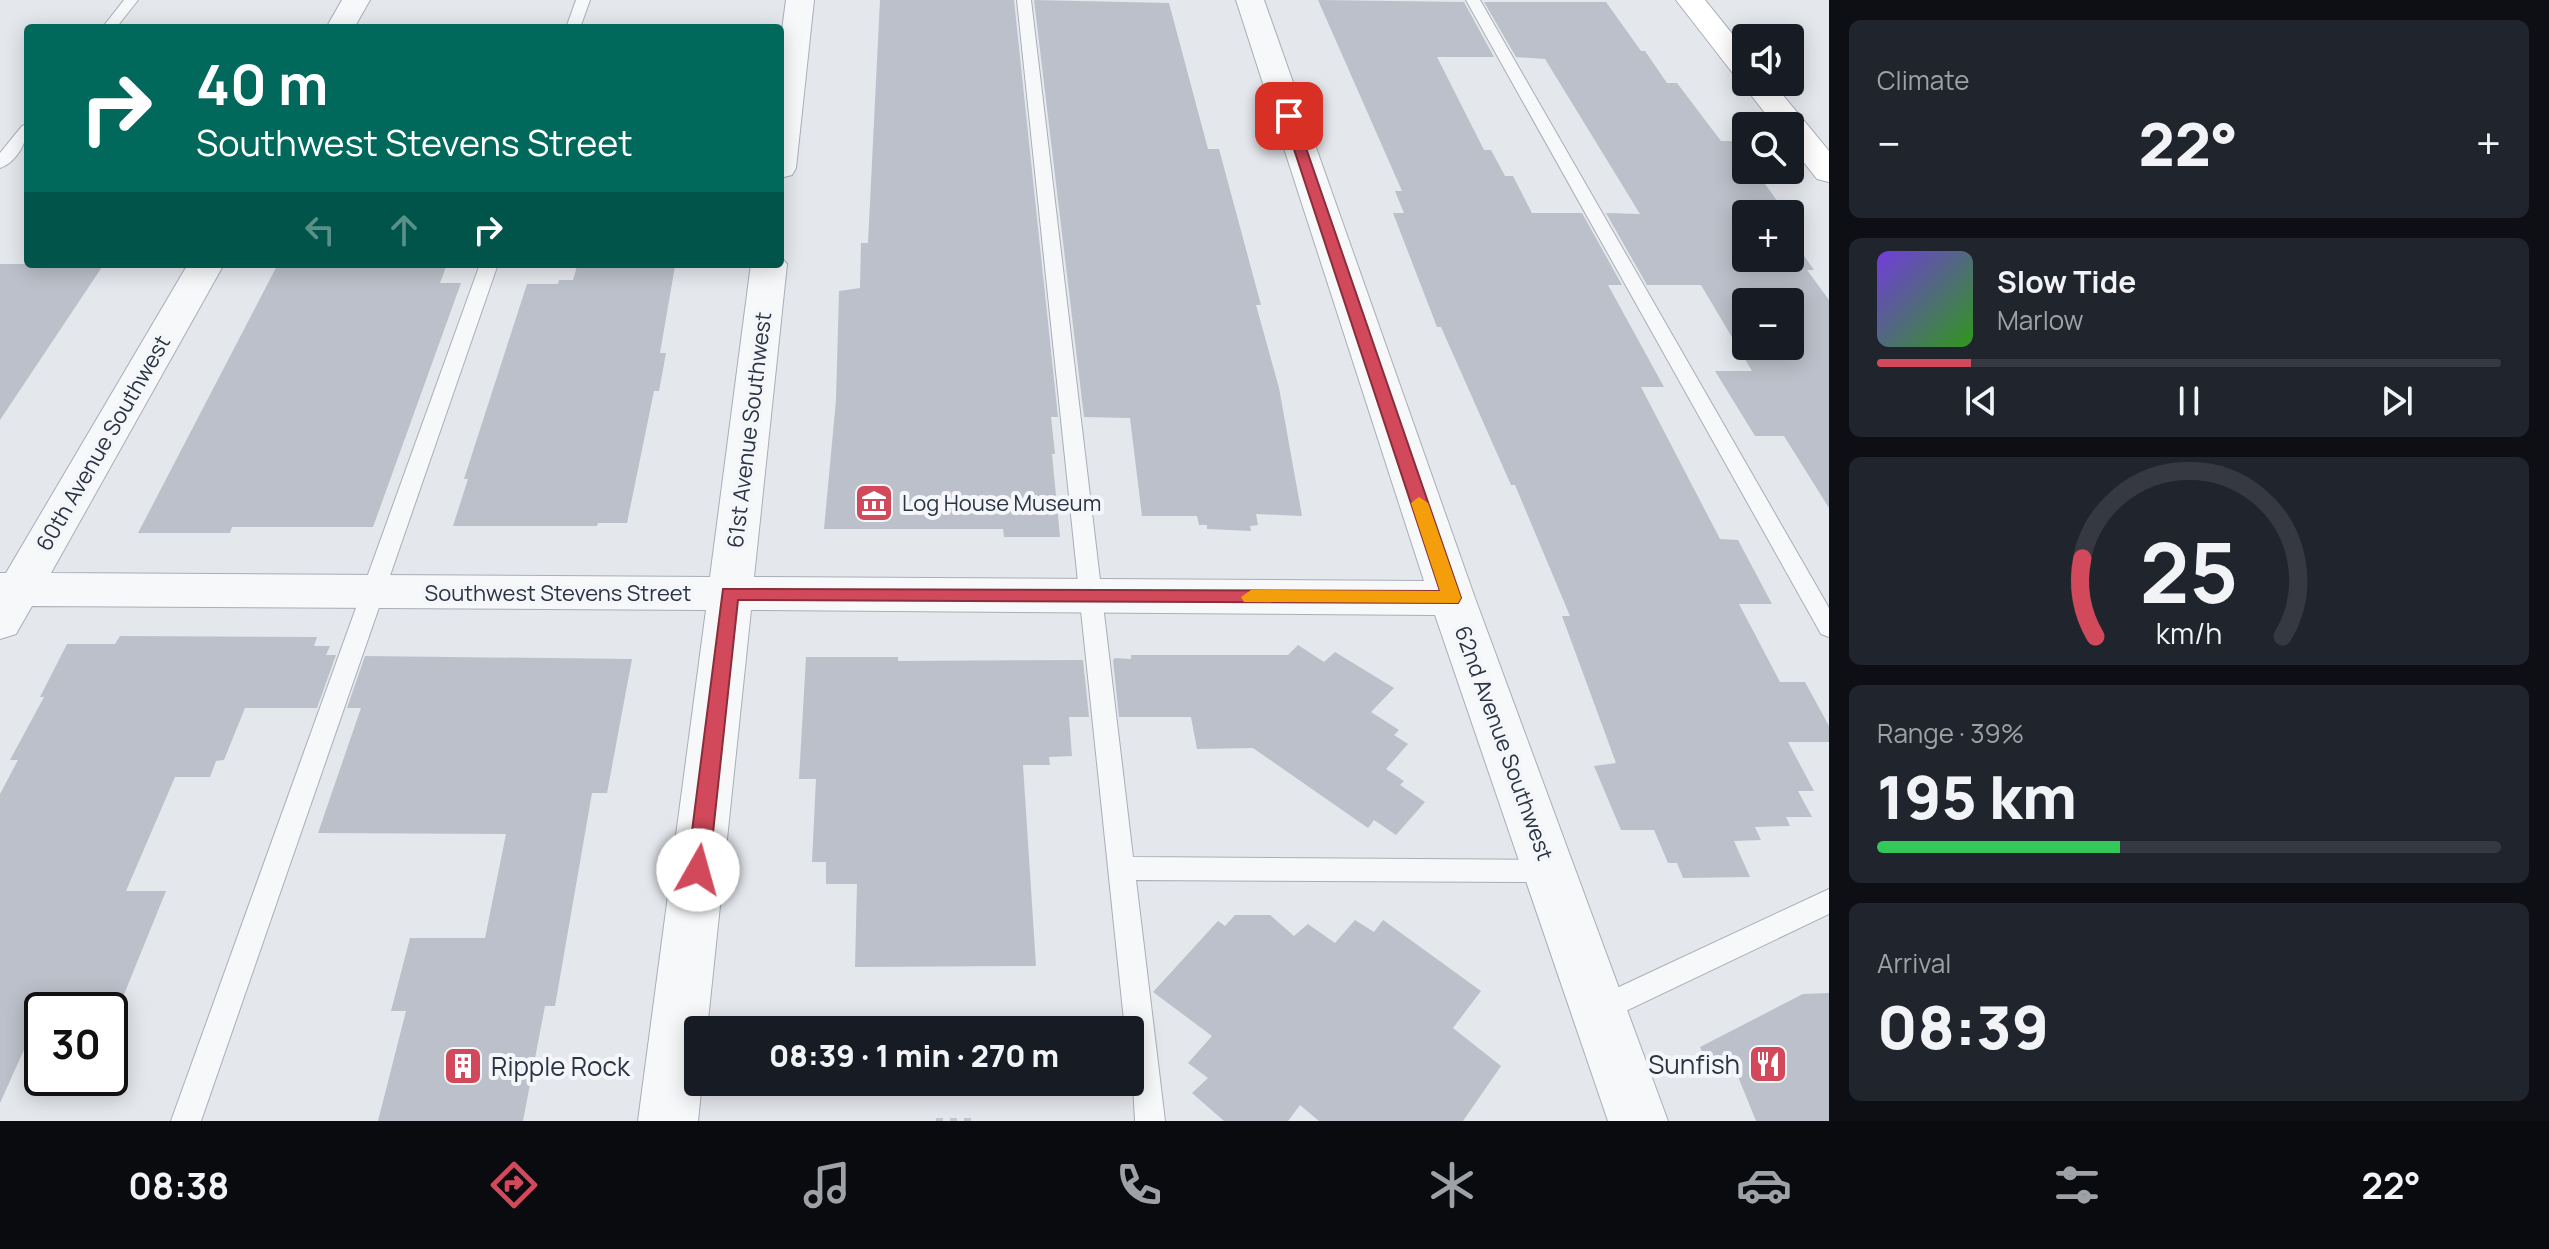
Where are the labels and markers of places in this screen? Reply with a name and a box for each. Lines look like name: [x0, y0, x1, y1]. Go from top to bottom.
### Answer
pin: [1255, 82, 1323, 150]
museum icon: Log House Museum: [853, 482, 895, 524]
place label: Log House Museum: [902, 488, 1101, 518]
restaurant icon: Sunfish: [1747, 1043, 1789, 1085]
building icon: Ripple Rock: [442, 1045, 484, 1087]
place label: Sunfish: [1648, 1046, 1740, 1082]
place label: Ripple Rock: [491, 1048, 631, 1084]

